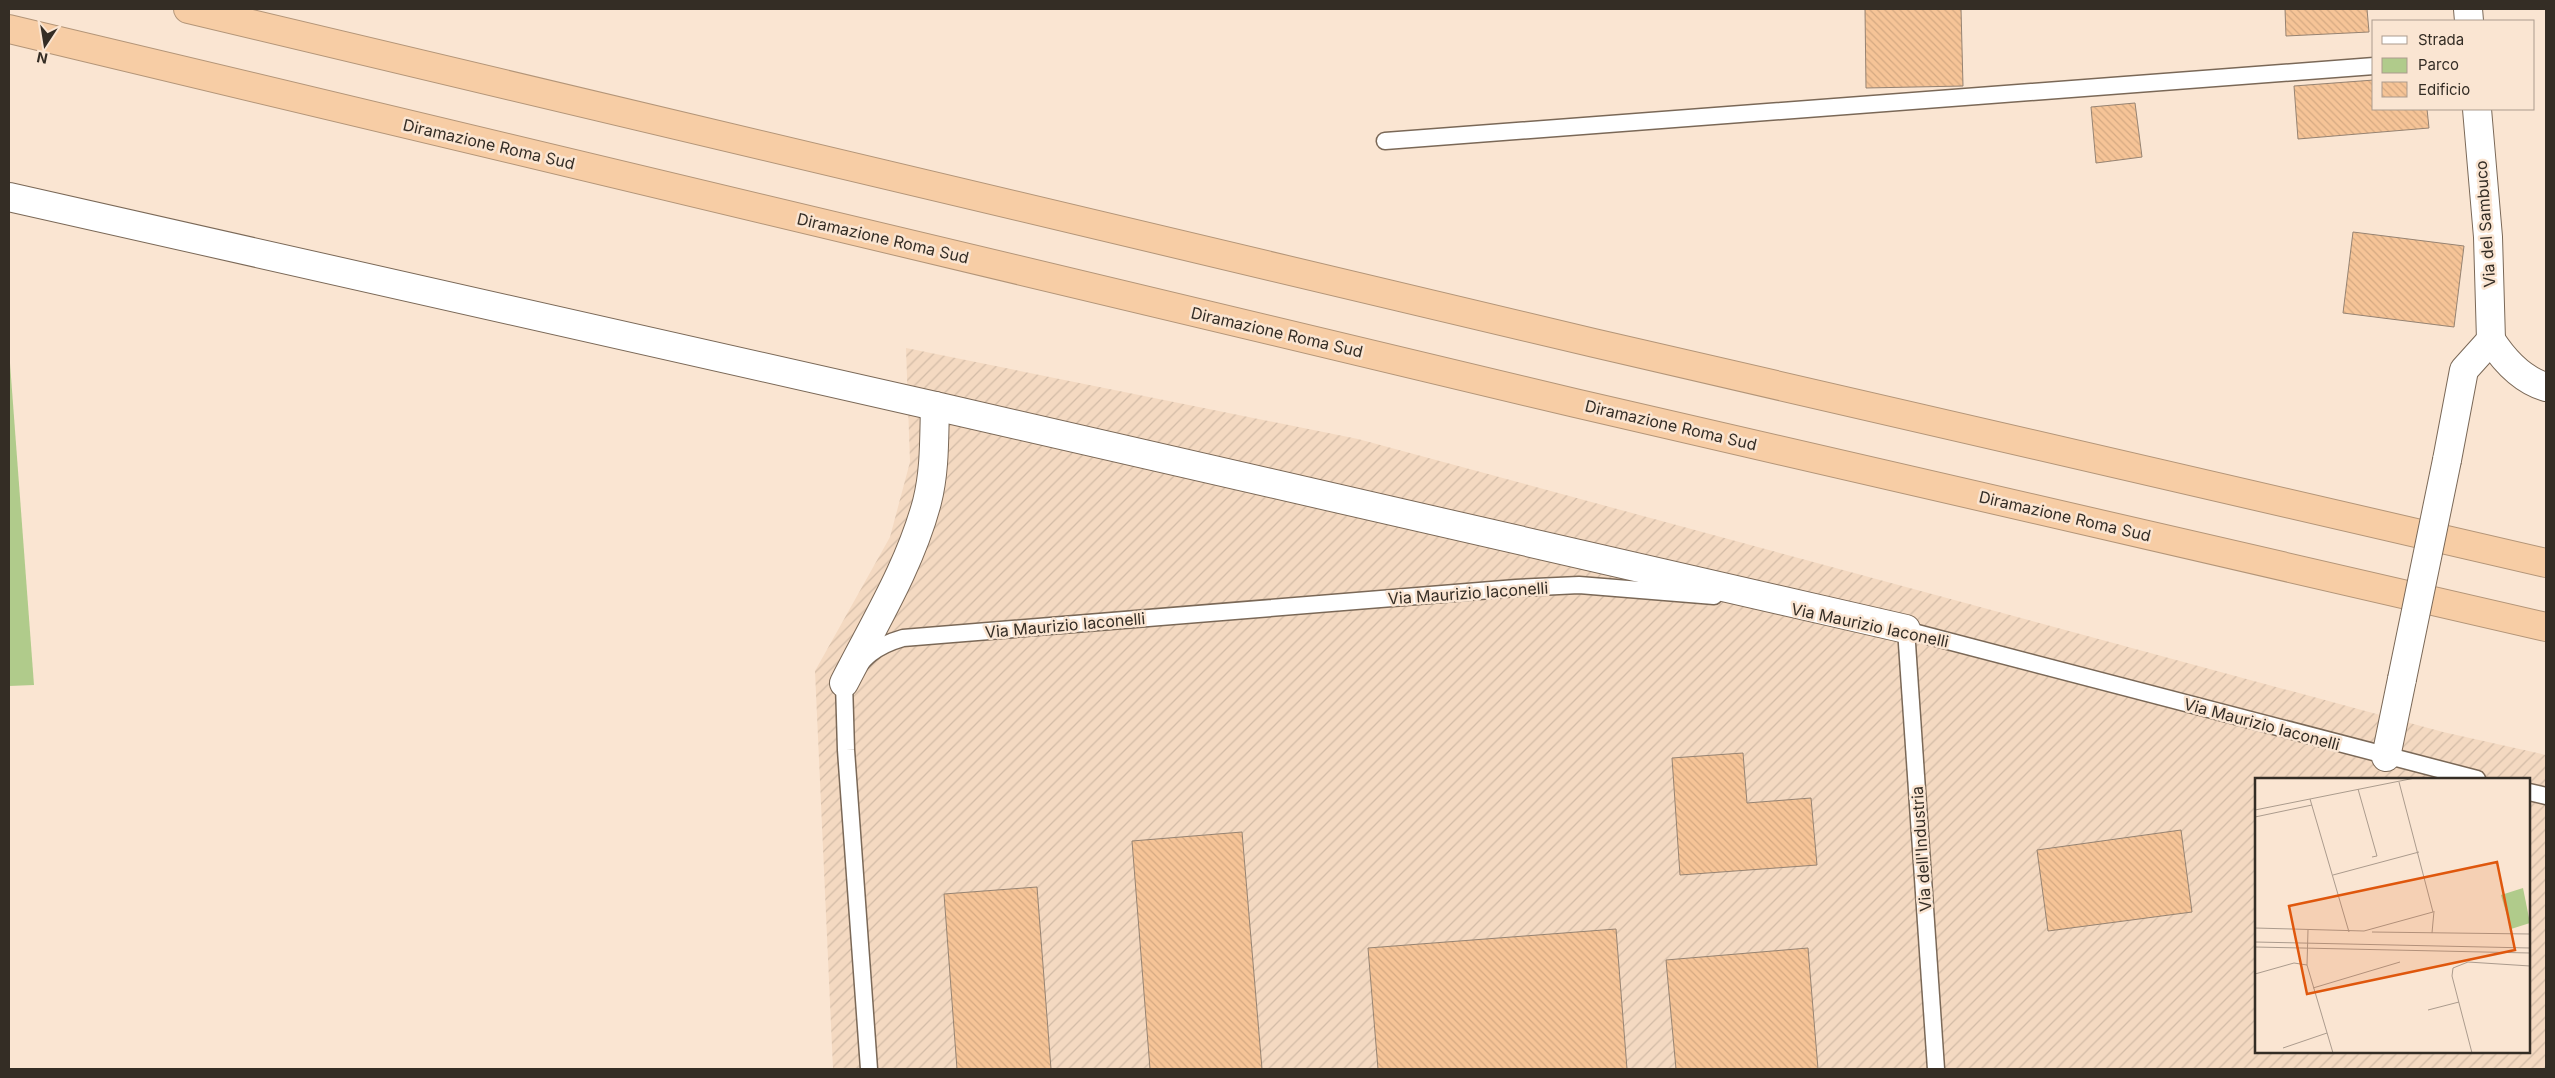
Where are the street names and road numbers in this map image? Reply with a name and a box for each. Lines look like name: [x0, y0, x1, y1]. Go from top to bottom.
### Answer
street label: Diramazione Roma Sud: [401, 114, 577, 174]
street label: Via del Sambuco: [2471, 160, 2499, 288]
street label: Diramazione Roma Sud: [795, 208, 971, 268]
street label: Diramazione Roma Sud: [1189, 302, 1365, 362]
street label: Diramazione Roma Sud: [1583, 395, 1759, 455]
street label: Diramazione Roma Sud: [1977, 486, 2153, 546]
street label: Via Maurizio Iaconelli: [1387, 577, 1549, 609]
street label: Via Maurizio Iaconelli: [1789, 599, 1951, 651]
street label: Via Maurizio Iaconelli: [984, 608, 1146, 642]
street label: Via Maurizio Iaconelli: [2182, 694, 2342, 754]
street label: Via dell'Industria: [1907, 786, 1935, 912]

